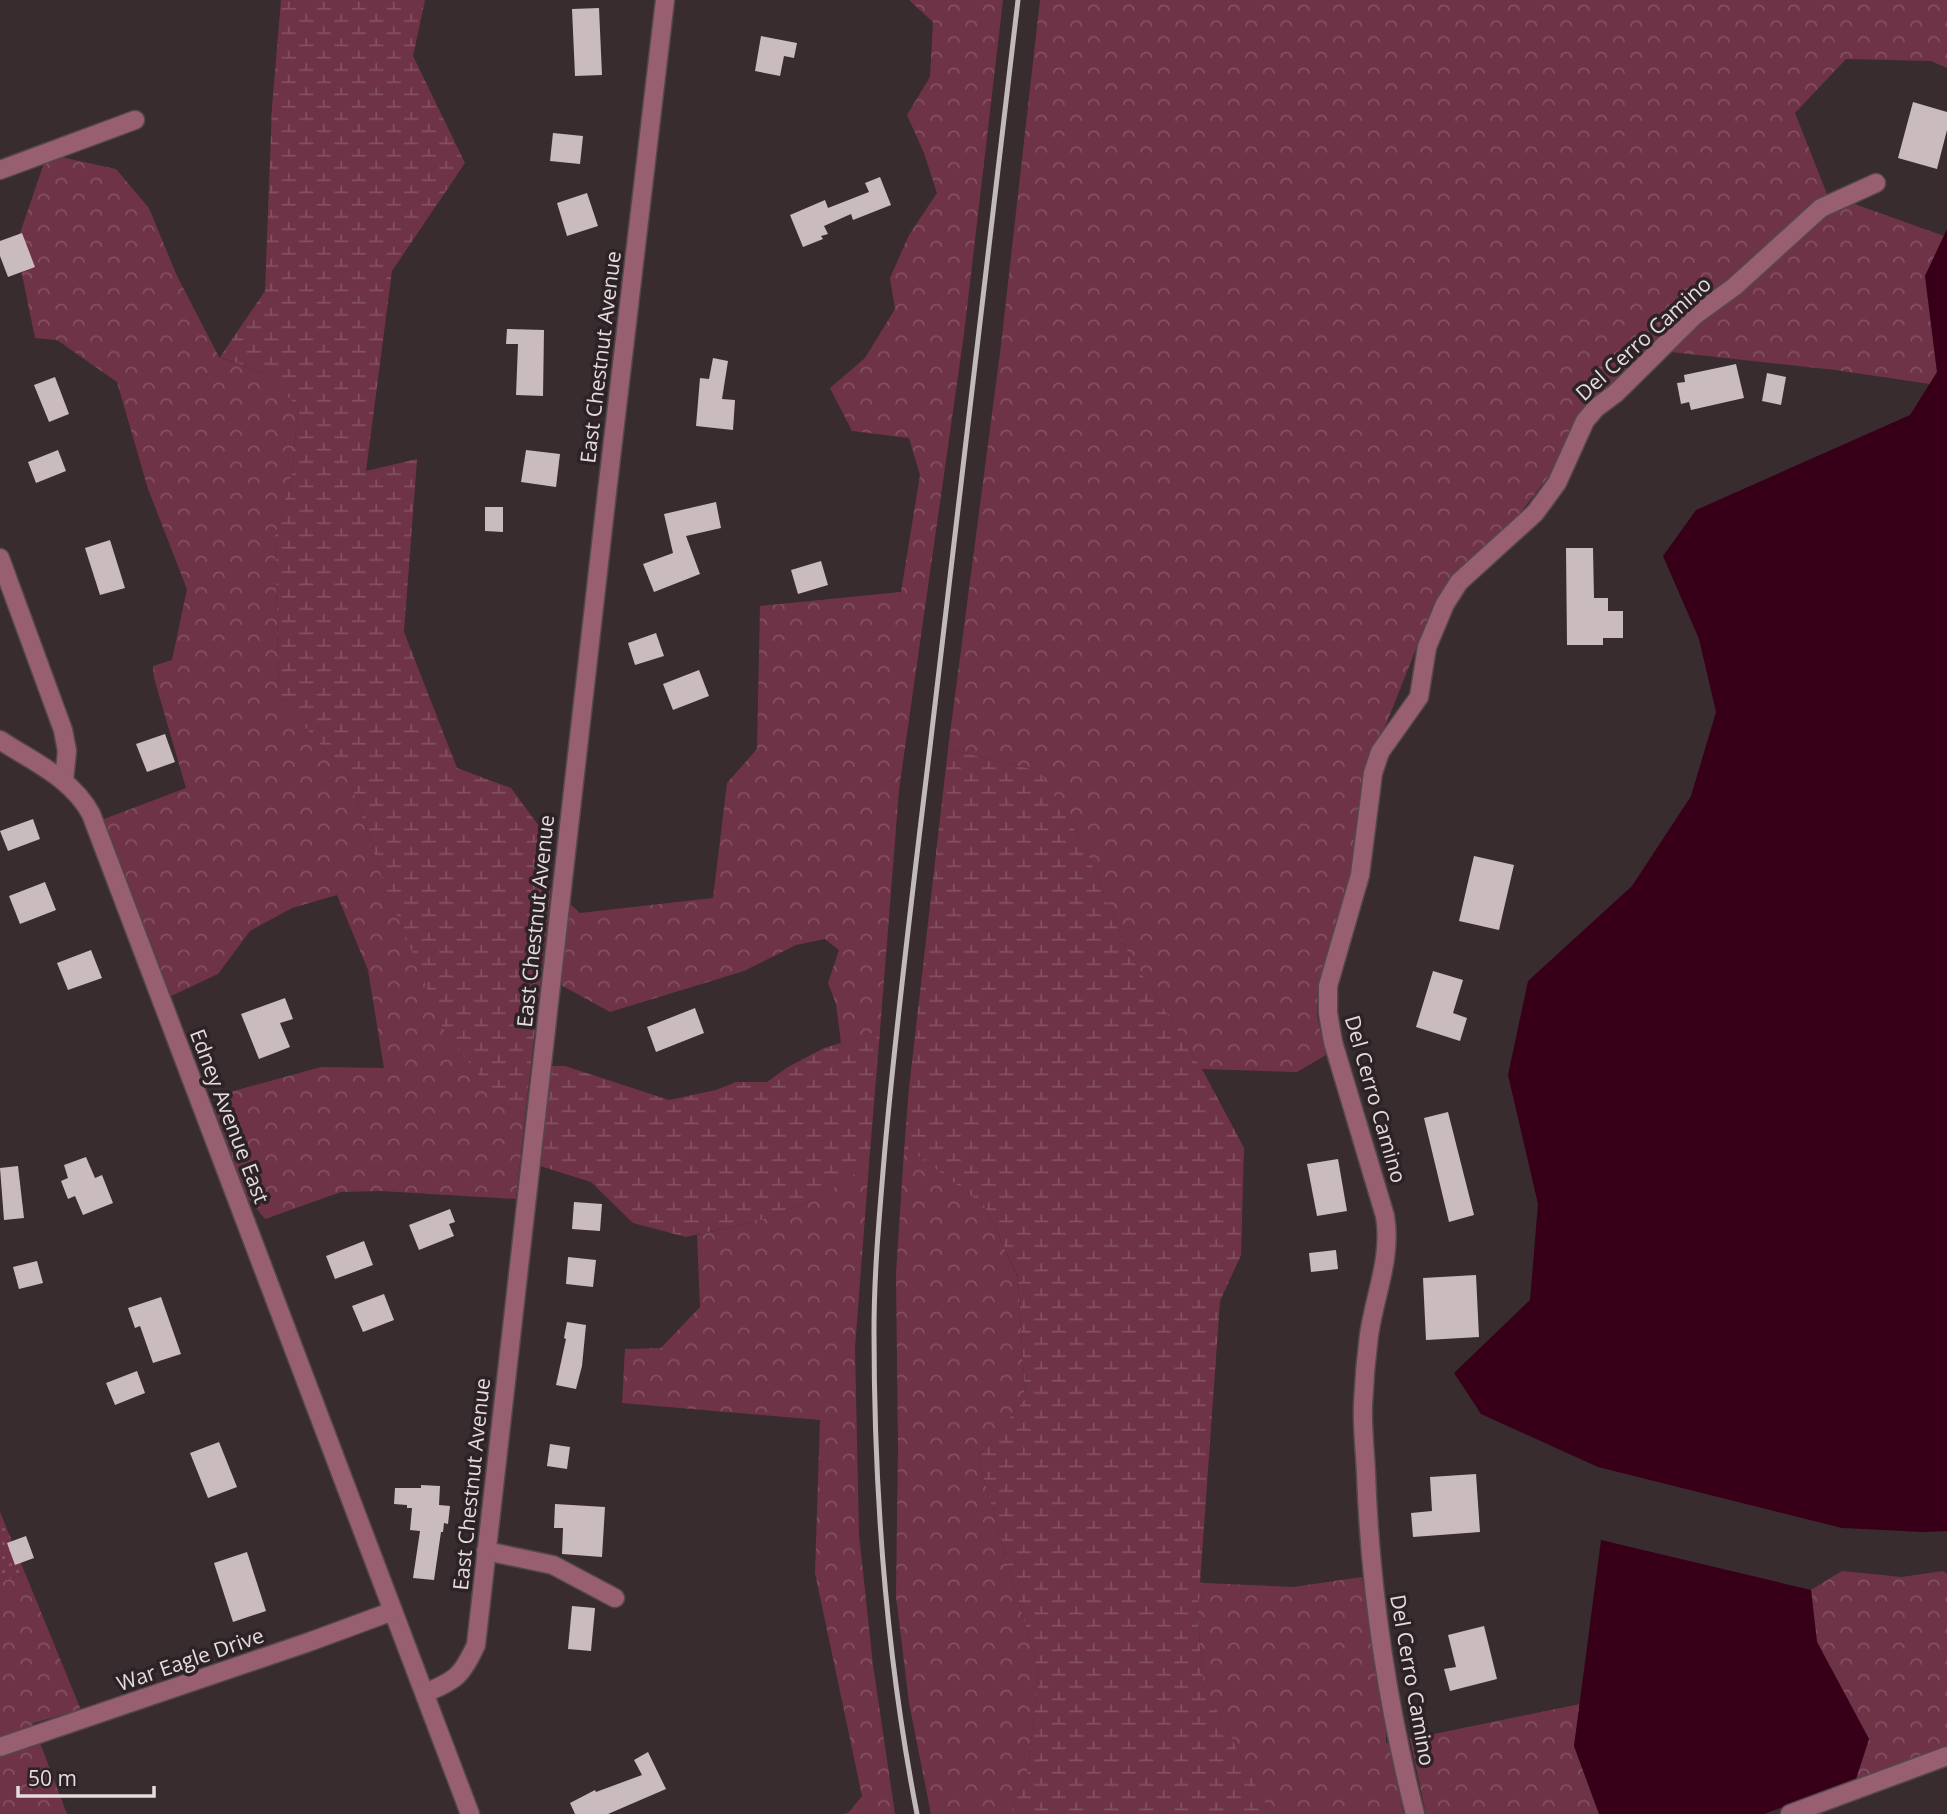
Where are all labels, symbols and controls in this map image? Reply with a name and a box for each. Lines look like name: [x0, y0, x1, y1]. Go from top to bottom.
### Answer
street label: East Chestnut Avenue: [573, 249, 627, 465]
street label: Del Cerro Camino: [1569, 270, 1717, 406]
street label: East Chestnut Avenue: [510, 813, 560, 1029]
street label: Del Cerro Camino: [1339, 1012, 1413, 1186]
street label: Edney Avenue East: [184, 1025, 276, 1207]
street label: East Chestnut Avenue: [446, 1376, 496, 1592]
street label: Del Cerro Camino: [1384, 1592, 1442, 1768]
street label: War Eagle Drive: [113, 1621, 267, 1697]
scale bar: [18, 1755, 154, 1799]
text: 50 m: [28, 1764, 77, 1792]

